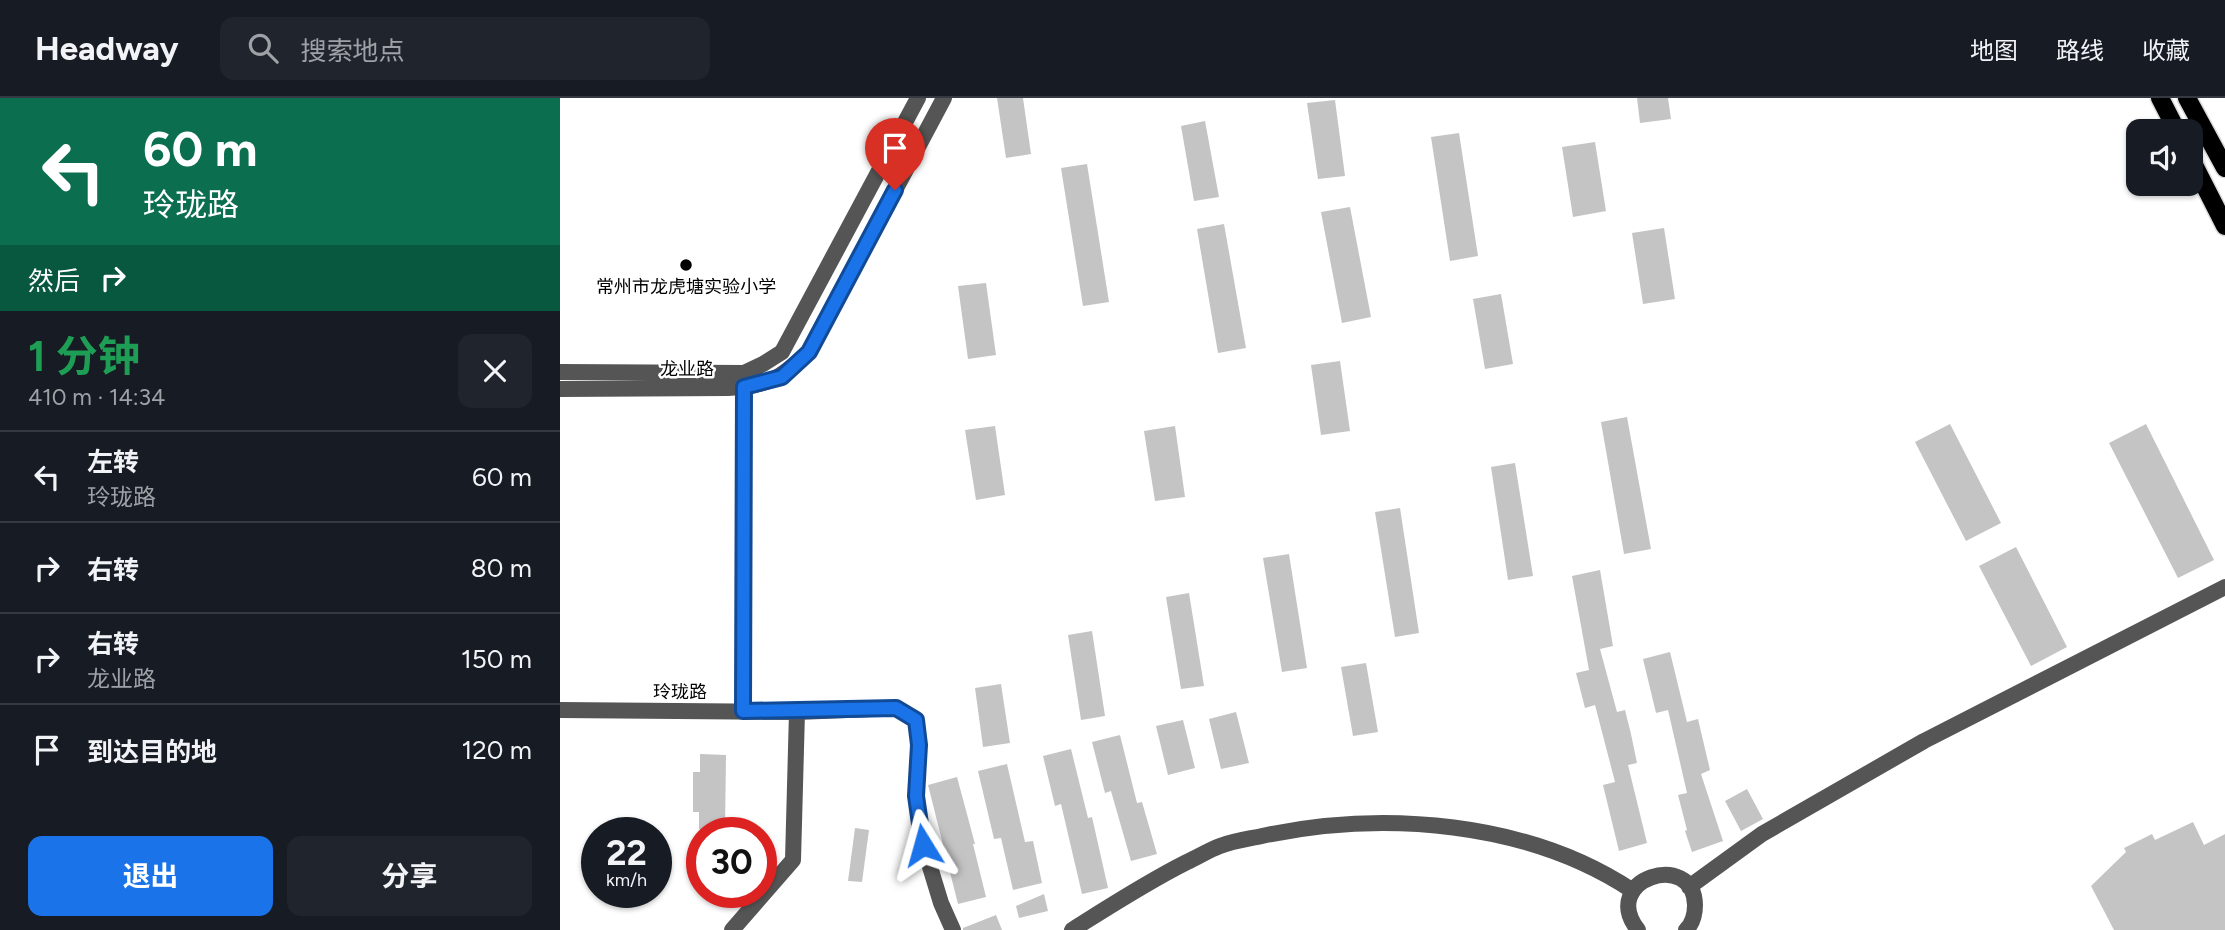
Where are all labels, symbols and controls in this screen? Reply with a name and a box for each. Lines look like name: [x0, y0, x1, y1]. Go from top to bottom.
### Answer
search box: [220, 17, 710, 80]
text: Headway: [35, 29, 178, 68]
icon: search: [244, 29, 282, 67]
text: 搜索地点: [300, 35, 404, 67]
text: 地图: [1970, 36, 2018, 65]
text: 路线: [2056, 36, 2104, 65]
text: 收藏: [2142, 36, 2190, 65]
pin: [865, 118, 925, 190]
text: 60 m: [143, 119, 258, 178]
map controls: [2126, 119, 2203, 196]
button: sound: [2126, 119, 2203, 196]
icon: left: [28, 126, 119, 217]
icon: arrive: [876, 129, 914, 167]
text: 玲珑路: [143, 186, 239, 224]
marker: 常州市龙虎塘实验小学: [678, 257, 694, 273]
icon: right: [94, 259, 132, 297]
text: 然后: [28, 265, 80, 297]
place label: 常州市龙虎塘实验小学: [596, 276, 776, 298]
text: 1 分钟: [28, 331, 140, 382]
button: close: [458, 334, 532, 408]
street label: 龙业路: [660, 358, 714, 380]
text: 410 m · 14:34: [28, 383, 165, 411]
text: 左转: [87, 446, 139, 478]
icon: left: [28, 458, 66, 496]
text: 60 m: [472, 461, 532, 493]
text: 玲珑路: [87, 483, 156, 511]
icon: right: [28, 549, 66, 587]
text: 80 m: [471, 552, 532, 584]
text: 右转: [87, 554, 139, 586]
text: 右转: [87, 628, 139, 660]
icon: right: [28, 640, 66, 678]
text: 150 m: [461, 643, 532, 675]
text: 龙业路: [87, 665, 156, 693]
street label: 玲珑路: [653, 681, 707, 703]
icon: arrive: [28, 731, 66, 769]
text: 120 m: [462, 734, 532, 766]
text: 到达目的地: [87, 736, 217, 768]
position arrow: [886, 808, 960, 882]
speed limit sign: 30: [686, 817, 777, 908]
text: 22: [606, 832, 647, 874]
button: 退出: [28, 836, 273, 916]
button: 分享: [287, 836, 532, 916]
text: km/h: [606, 869, 647, 891]

